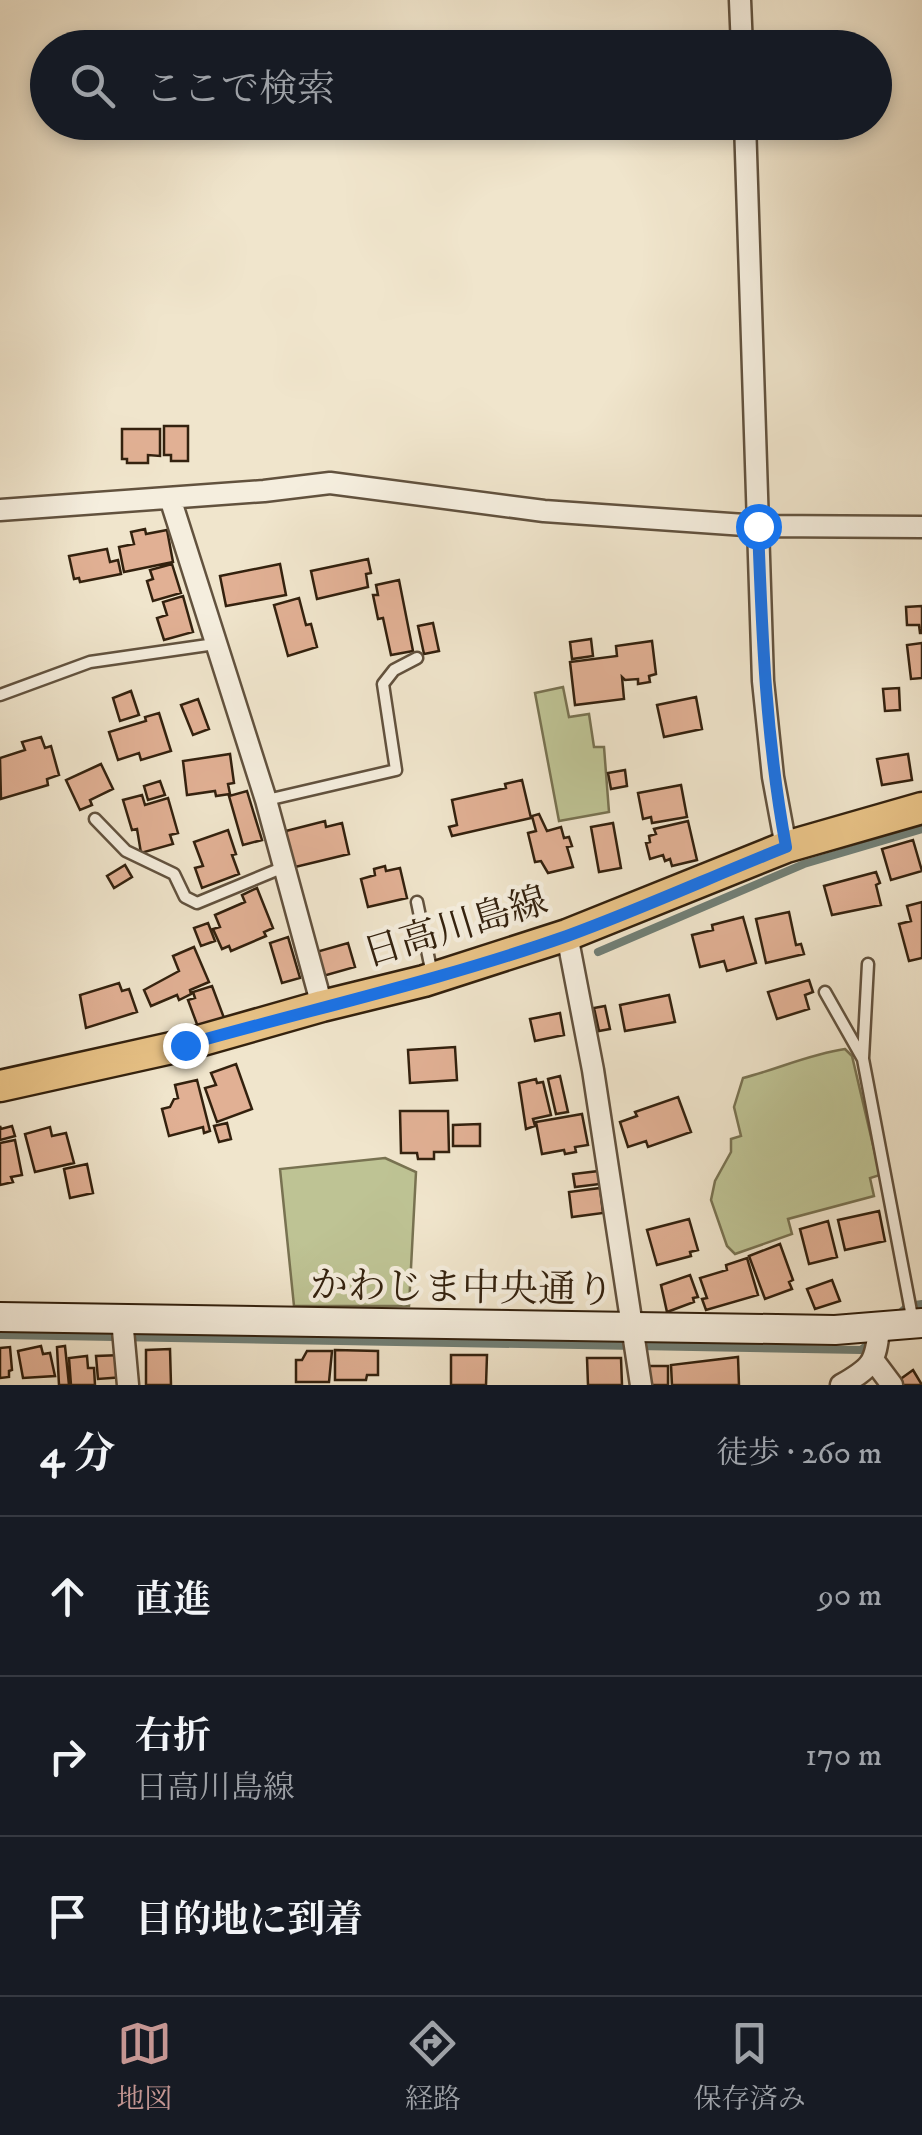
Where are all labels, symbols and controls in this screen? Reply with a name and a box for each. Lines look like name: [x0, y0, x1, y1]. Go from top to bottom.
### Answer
search box: [30, 30, 892, 140]
icon: search: [65, 58, 120, 113]
text: ここで検索: [145, 66, 335, 114]
route start: [736, 504, 782, 550]
street label: 日高川島線: [358, 877, 553, 979]
route end: [163, 1023, 209, 1069]
street label: かわじま中央通り: [310, 1262, 614, 1316]
text: 4 分: [40, 1429, 115, 1481]
text: 徒歩 · 260 m: [716, 1434, 882, 1474]
icon: ahead: [40, 1569, 95, 1624]
text: 90 m: [818, 1576, 882, 1616]
text: 直進: [135, 1577, 211, 1625]
text: 右折: [135, 1713, 211, 1761]
icon: right: [40, 1729, 95, 1784]
text: 170 m: [805, 1736, 882, 1776]
text: 日高川島線: [135, 1769, 295, 1809]
icon: arrive: [40, 1889, 95, 1944]
text: 目的地に到着: [135, 1897, 363, 1945]
tab: 地図: [116, 2016, 172, 2117]
tab: 経路: [405, 2016, 461, 2117]
tab: 保存済み: [694, 2016, 806, 2117]

